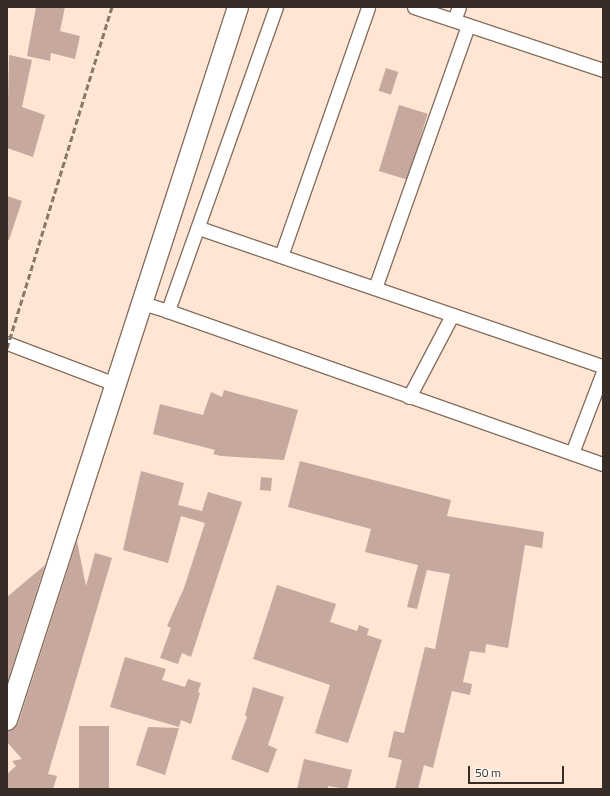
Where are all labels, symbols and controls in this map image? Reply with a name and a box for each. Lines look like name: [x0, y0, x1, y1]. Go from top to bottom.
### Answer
scale bar: [470, 758, 566, 784]
text: 50 m: [475, 763, 501, 782]

